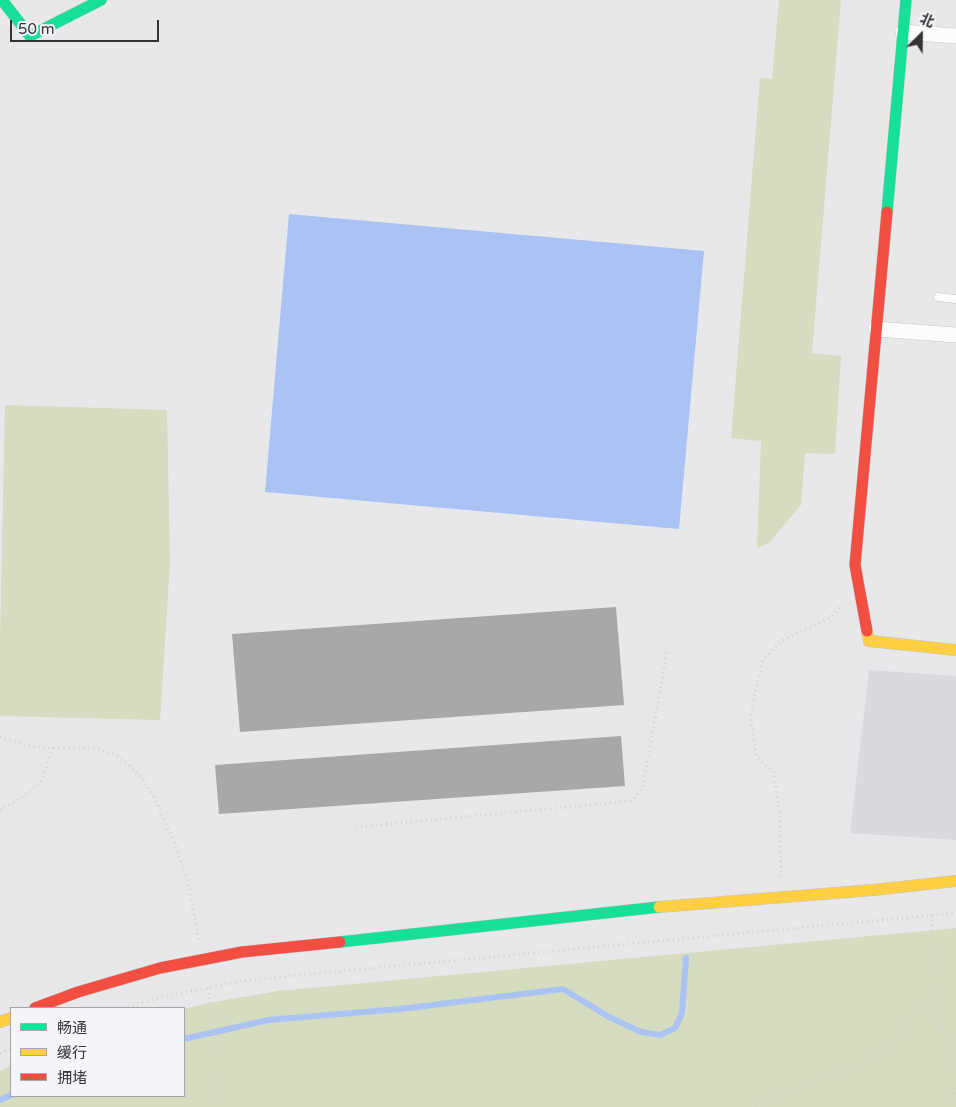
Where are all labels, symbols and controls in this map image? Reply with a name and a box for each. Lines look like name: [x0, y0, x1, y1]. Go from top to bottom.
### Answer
scale bar: [12, 10, 161, 42]
north arrow: [896, 10, 946, 60]
text: 北: [917, 10, 937, 31]
text: 50 m: [18, 20, 55, 38]
legend: [10, 1007, 185, 1097]
text: 畅通: [57, 1019, 87, 1037]
text: 缓行: [57, 1044, 87, 1062]
text: 拥堵: [57, 1069, 87, 1087]

